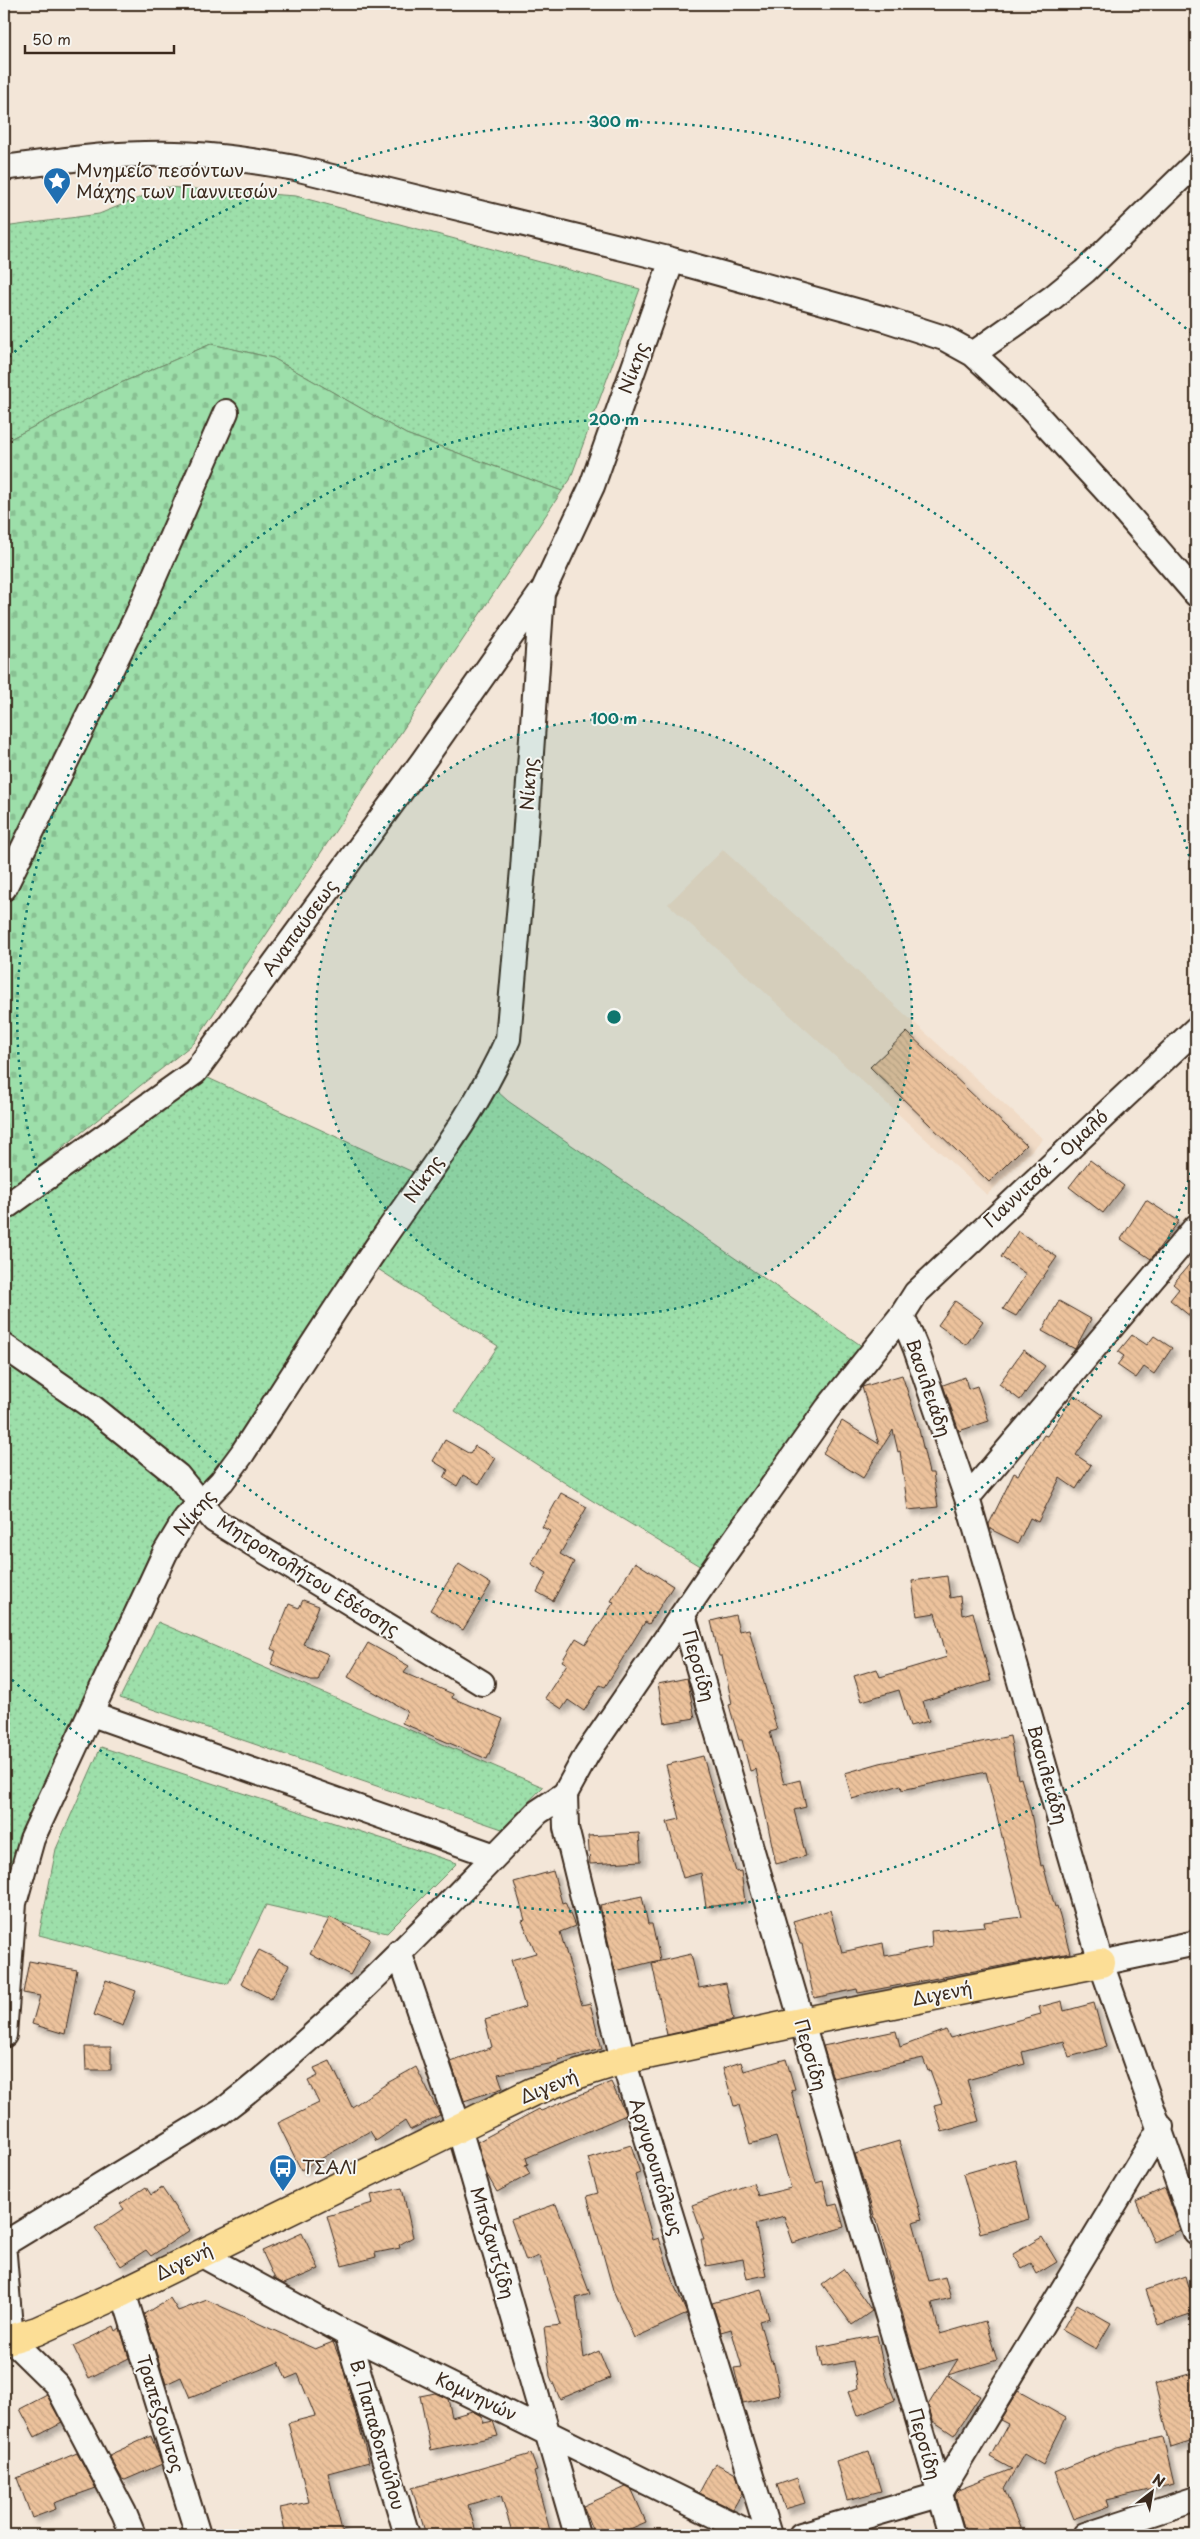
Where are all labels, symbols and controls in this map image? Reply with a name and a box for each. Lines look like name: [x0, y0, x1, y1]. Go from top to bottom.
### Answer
scale bar: [25, 22, 174, 54]
text: 50 m: [32, 27, 71, 50]
text: 300 m: [589, 109, 639, 132]
place label: Μνημείο πεσόντων Μάχης των Γιαννιτσών: [76, 156, 278, 204]
place icon: Μνημείο πεσόντων Μάχης των Γιαννιτσών: [42, 166, 72, 205]
street label: Νίκης: [611, 338, 654, 397]
text: 200 m: [589, 407, 639, 430]
text: 100 m: [591, 706, 637, 729]
street label: Νίκης: [512, 757, 543, 811]
street label: Αναπαύσεως: [255, 873, 343, 981]
centre of rings: [605, 1008, 623, 1026]
street label: Γιαννιτσά - Ομαλό: [976, 1103, 1113, 1233]
street label: Νίκης: [397, 1149, 449, 1208]
street label: Βασιλειάδη: [900, 1335, 959, 1440]
street label: Νίκης: [166, 1483, 221, 1541]
street label: Μητροπολήτου Εδέσσης: [212, 1508, 405, 1642]
street label: Περσίδη: [676, 1627, 723, 1705]
street label: Βασιλειάδη: [1021, 1722, 1076, 1827]
street label: Διγενή: [909, 1973, 974, 2012]
street label: Περσίδη: [788, 2016, 835, 2094]
street label: Διγενή: [515, 2062, 582, 2109]
street label: Αργυρουπόλεως: [624, 2095, 691, 2239]
bus stop icon: ΤΣΑΛΙ: [268, 2153, 298, 2192]
place label: ΤΣΑΛΙ: [302, 2153, 357, 2180]
street label: Μποζαντζίδη: [465, 2183, 522, 2302]
street label: Διγενή: [150, 2235, 216, 2286]
street label: Τραπεζούντος: [131, 2351, 192, 2476]
street label: B. Παπαδοπούλου: [344, 2356, 413, 2513]
street label: Κομνηνών: [431, 2364, 522, 2427]
street label: Περσίδη: [902, 2405, 949, 2483]
north arrow: [1128, 2466, 1178, 2516]
text: N: [1149, 2469, 1169, 2492]

